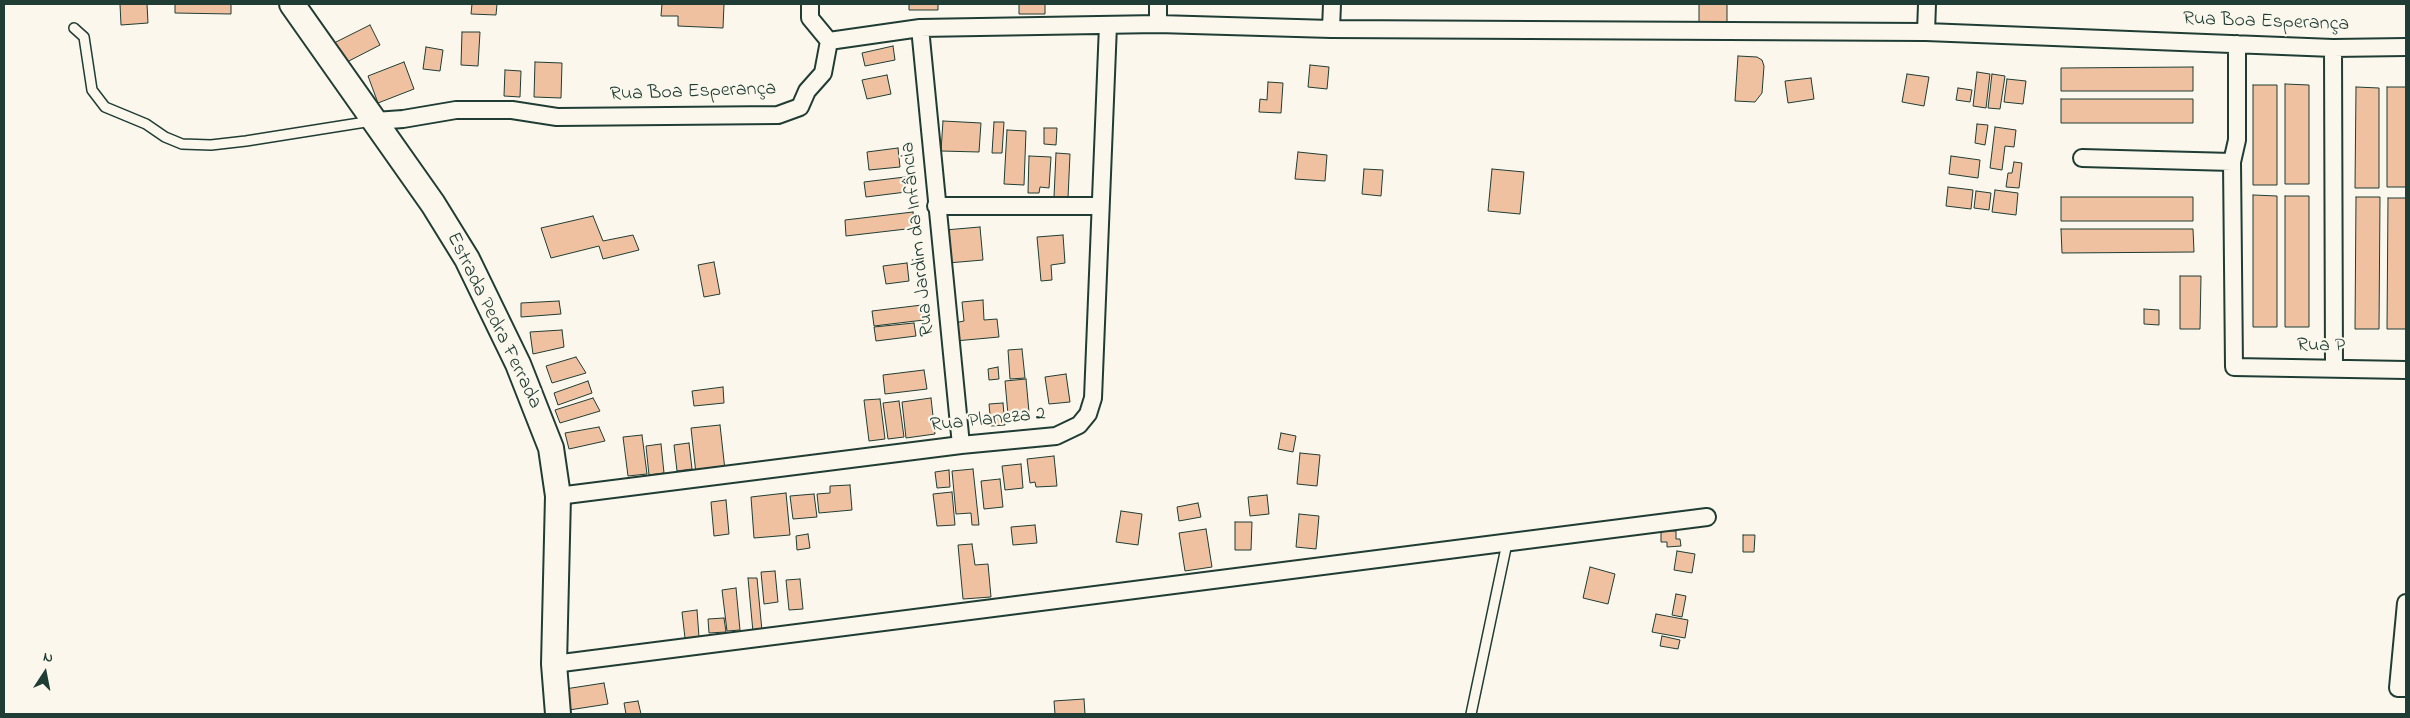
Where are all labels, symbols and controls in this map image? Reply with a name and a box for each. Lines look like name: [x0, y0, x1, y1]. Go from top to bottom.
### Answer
street label: Rua Boa Esperança: [2182, 8, 2350, 38]
street label: Rua Boa Esperança: [609, 78, 777, 108]
street label: Rua Jardim da Infância: [897, 141, 941, 337]
street label: Estrada Pedra Ferrada: [440, 229, 546, 413]
street label: Rua P: [2296, 335, 2346, 359]
street label: Rua Planeza 2: [929, 403, 1047, 439]
text: N: [41, 647, 55, 669]
north arrow: [20, 648, 70, 698]

